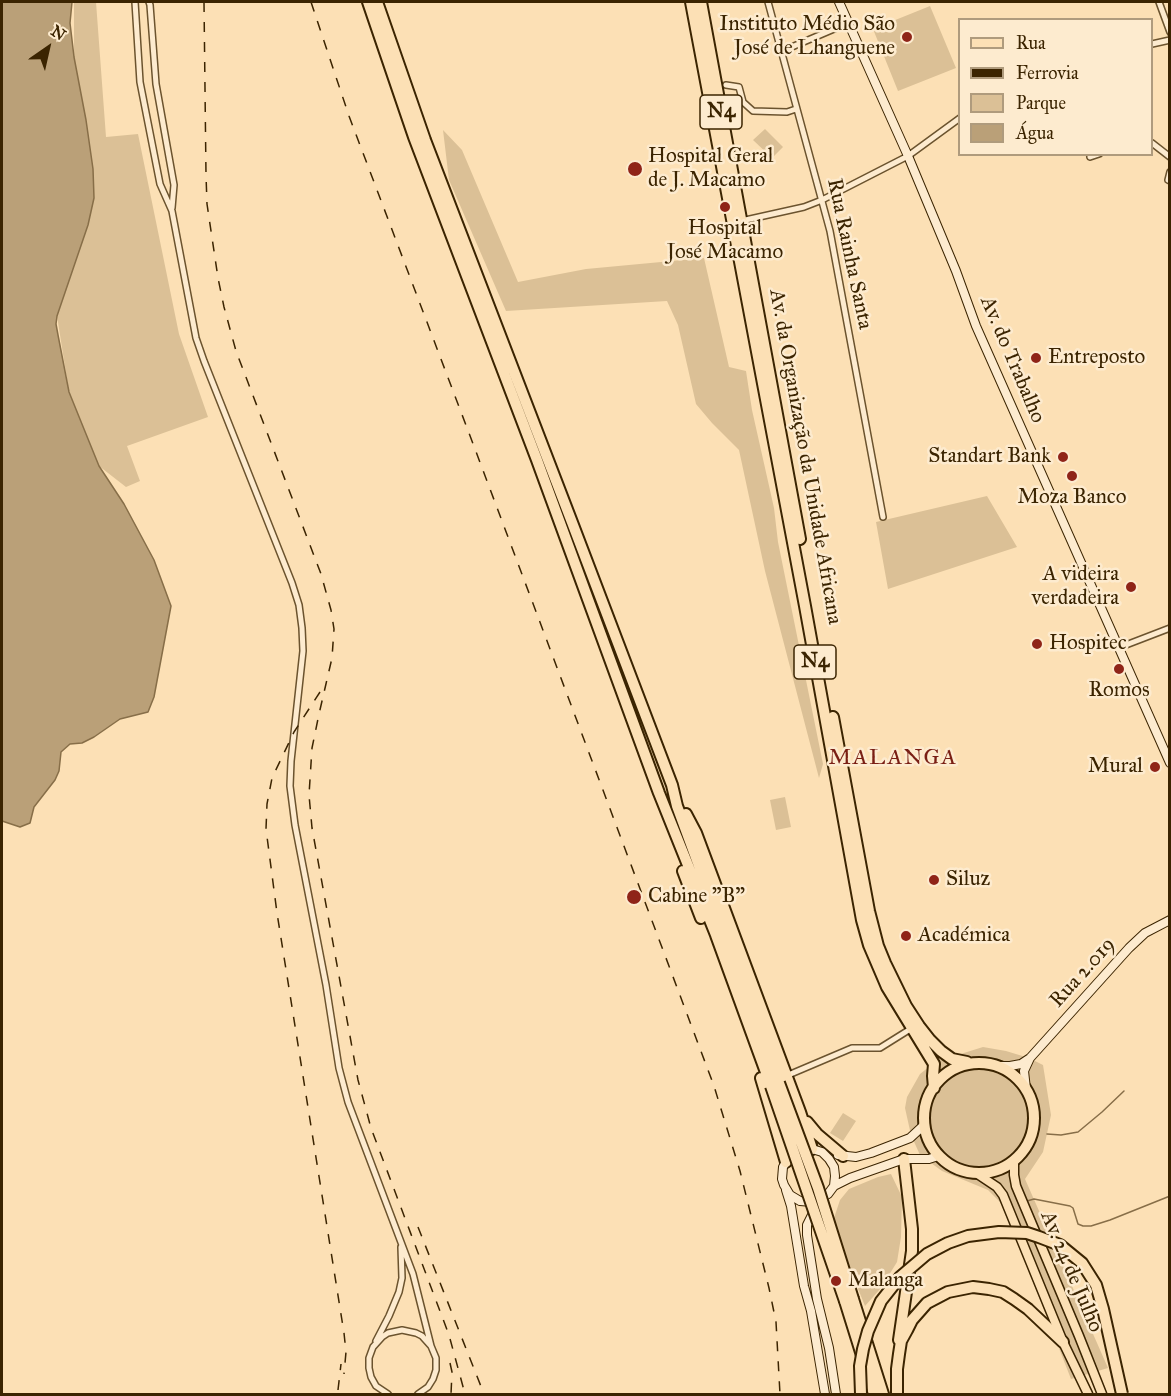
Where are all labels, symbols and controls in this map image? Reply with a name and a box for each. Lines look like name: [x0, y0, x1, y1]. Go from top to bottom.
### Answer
place label: Instituto Médio São José de Lhanguene: [719, 12, 895, 62]
north arrow: [18, 18, 78, 78]
legend: [958, 18, 1153, 156]
text: N: [47, 21, 69, 44]
marker: Instituto Médio São José de Lhanguene: [900, 30, 914, 44]
text: Rua: [1016, 32, 1046, 54]
text: Ferrovia: [1016, 62, 1079, 84]
text: Parque: [1016, 92, 1066, 114]
road number: N4: [700, 95, 742, 129]
text: Água: [1016, 122, 1054, 144]
place label: Hospital Geral de J. Macamo: [648, 144, 774, 194]
marker: Hospital Geral de J. Macamo: [626, 160, 644, 178]
street label: Rua Rainha Santa: [821, 176, 877, 332]
marker: Hospital José Macamo: [718, 200, 732, 214]
place label: Hospital José Macamo: [667, 216, 783, 266]
street label: Av. da Organização da Unidade Africana: [763, 287, 847, 627]
street label: Av. do Trabalho: [974, 293, 1050, 427]
place label: Entreposto: [1048, 345, 1145, 371]
marker: Entreposto: [1029, 351, 1043, 365]
place label: Standart Bank: [928, 444, 1051, 470]
marker: Standart Bank: [1056, 450, 1070, 464]
marker: Moza Banco: [1065, 469, 1079, 483]
place label: Moza Banco: [1018, 485, 1126, 511]
place label: A videira verdadeira: [1031, 562, 1119, 612]
marker: A videira verdadeira: [1124, 580, 1138, 594]
place label: Hospitec: [1049, 631, 1127, 657]
marker: Hospitec: [1030, 637, 1044, 651]
road number: N4: [794, 645, 836, 679]
marker: Romos: [1112, 662, 1126, 676]
place label: Romos: [1088, 678, 1150, 704]
district label: MALANGA: [828, 746, 958, 772]
place label: Mural: [1088, 754, 1143, 780]
marker: Mural: [1148, 760, 1162, 774]
place label: Siluz: [946, 867, 990, 893]
marker: Siluz: [927, 873, 941, 887]
place label: Cabine "B": [648, 884, 745, 910]
marker: Cabine "B": [625, 888, 643, 906]
place label: Académica: [918, 923, 1010, 949]
marker: Académica: [899, 929, 913, 943]
street label: Rua 2.019: [1045, 933, 1121, 1013]
street label: Av. 24 de Julho: [1034, 1208, 1108, 1336]
place label: Malanga: [848, 1268, 923, 1294]
marker: Malanga: [829, 1274, 843, 1288]

